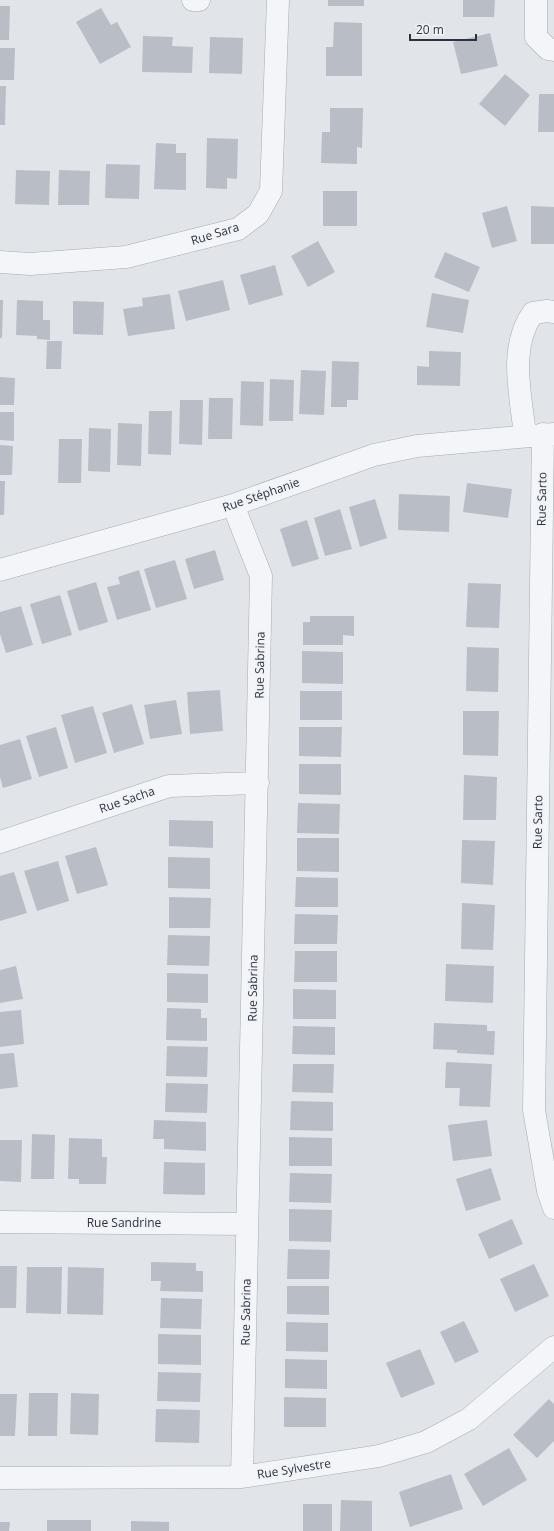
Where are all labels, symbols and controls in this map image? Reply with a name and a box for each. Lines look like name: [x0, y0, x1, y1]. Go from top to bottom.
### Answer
scale bar: [410, 16, 476, 42]
text: 20 m: [416, 21, 444, 38]
street label: Rue Sara: [189, 218, 241, 249]
street label: Rue Sarto: [533, 472, 550, 526]
street label: Rue Stéphanie: [220, 473, 302, 516]
street label: Rue Sabrina: [250, 631, 269, 699]
street label: Rue Sacha: [97, 782, 157, 817]
street label: Rue Sarto: [529, 795, 546, 849]
street label: Rue Sabrina: [243, 954, 262, 1022]
street label: Rue Sandrine: [87, 1214, 162, 1231]
street label: Rue Sabrina: [236, 1278, 255, 1346]
street label: Rue Sylvestre: [256, 1454, 332, 1483]

